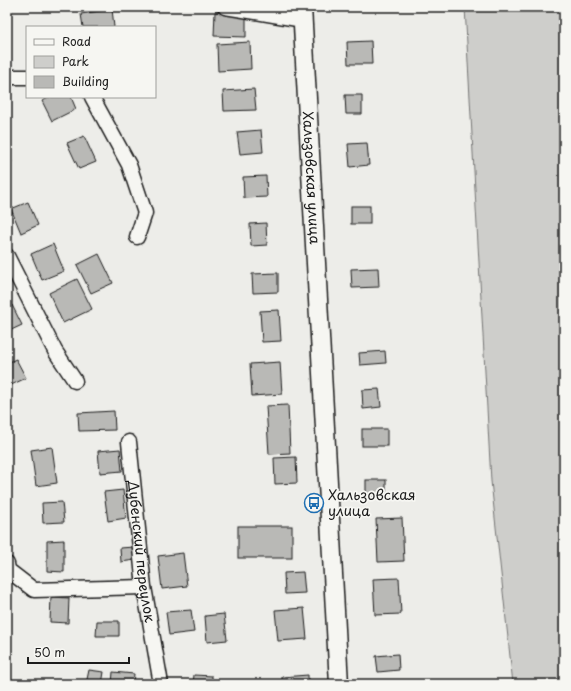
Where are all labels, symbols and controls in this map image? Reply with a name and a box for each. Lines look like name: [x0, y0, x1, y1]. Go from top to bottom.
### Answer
legend: [26, 26, 156, 98]
text: Road: [62, 32, 91, 50]
text: Park: [62, 52, 89, 70]
text: Building: [62, 72, 109, 90]
street label: Хальзовская улица: [298, 111, 326, 245]
street label: Дубенский переулок: [123, 478, 161, 624]
place label: Хальзовская улица: [328, 484, 415, 521]
bus stop icon: Хальзовская улица: [303, 492, 325, 514]
scale bar: [28, 639, 129, 665]
text: 50 m: [34, 643, 65, 661]

